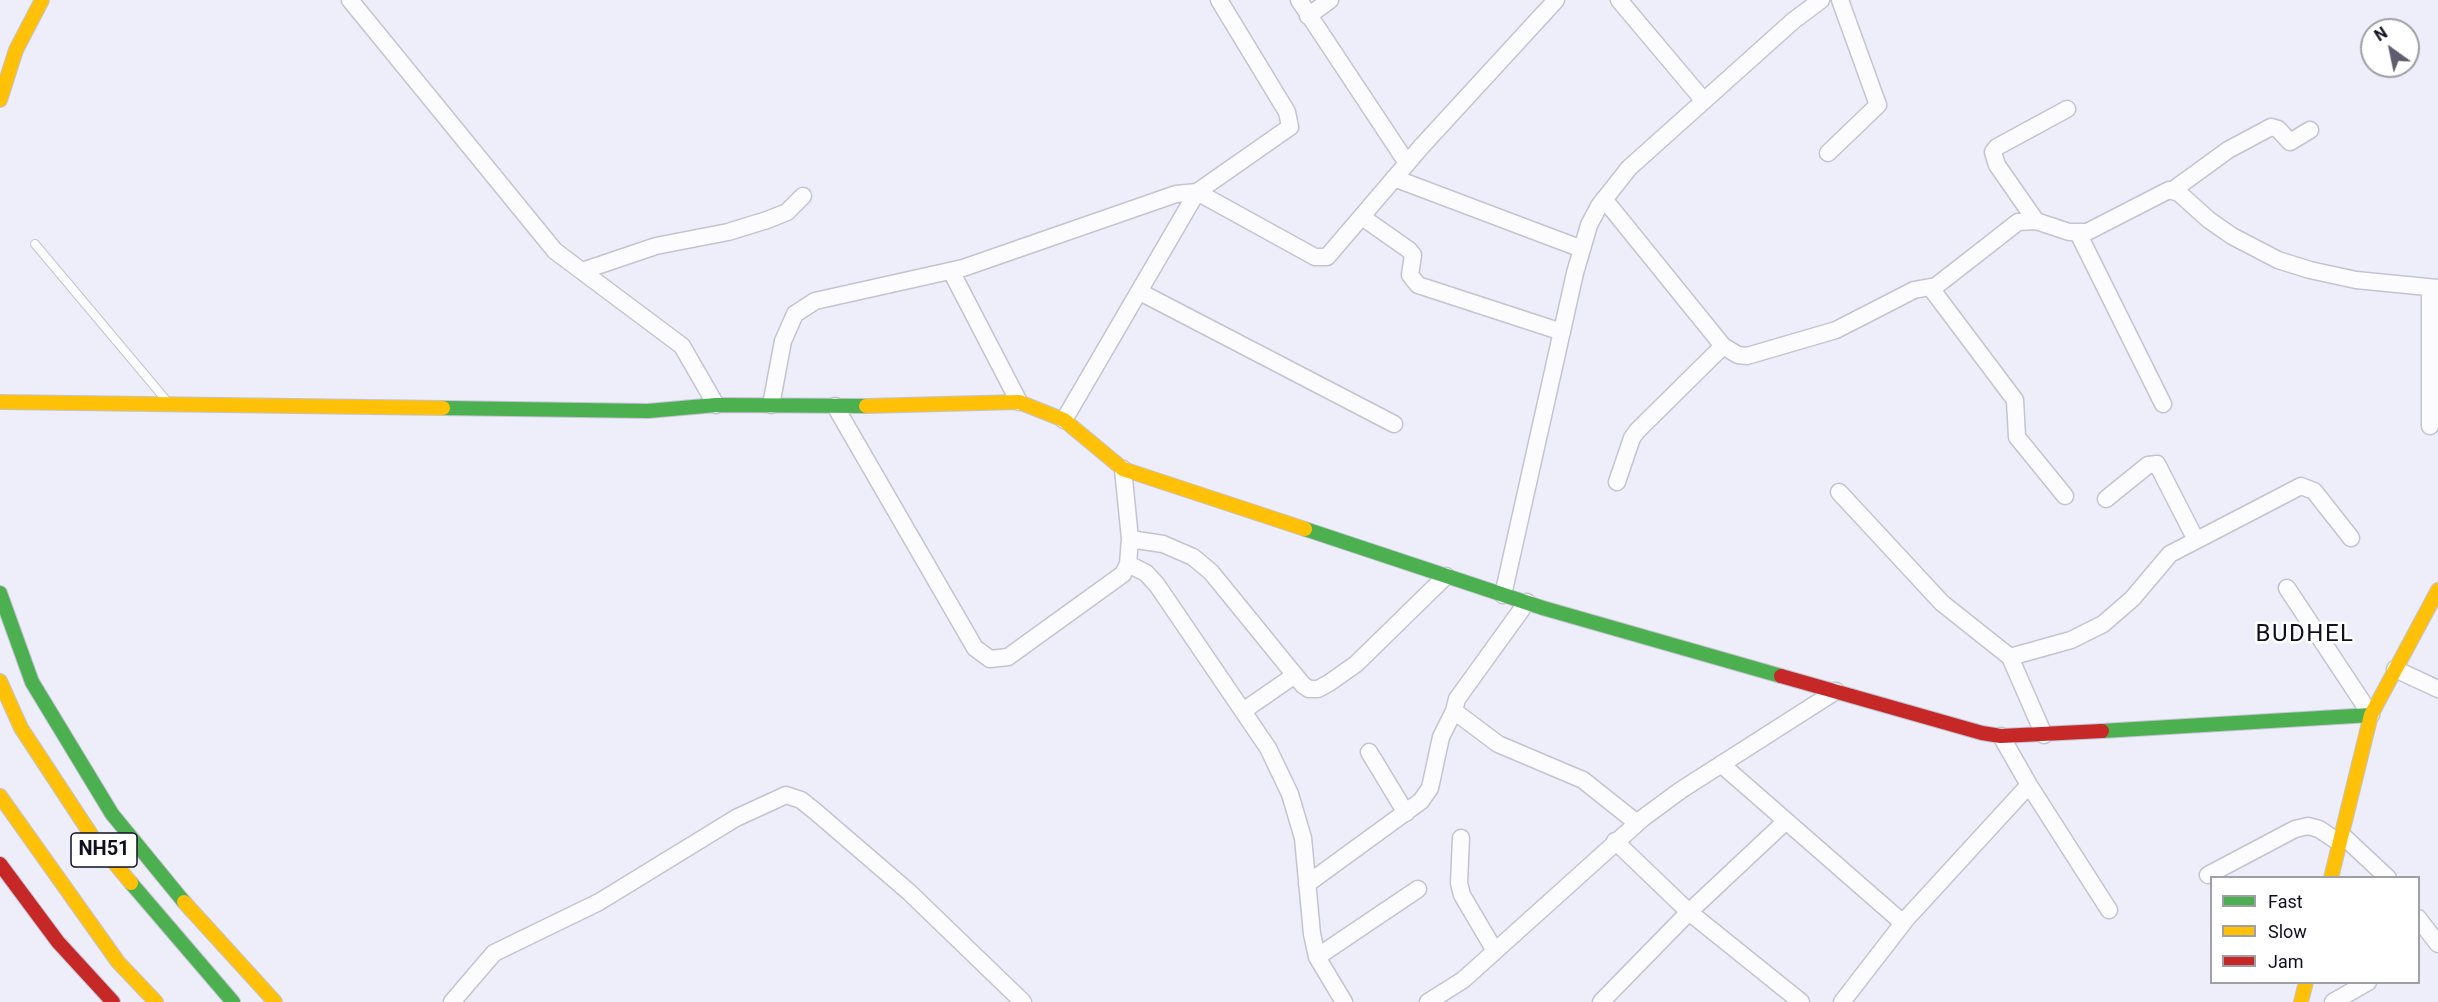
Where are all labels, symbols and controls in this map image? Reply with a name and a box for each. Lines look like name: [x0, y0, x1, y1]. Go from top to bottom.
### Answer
north arrow: [2360, 18, 2420, 78]
text: N: [2371, 23, 2391, 45]
district label: BUDHEL: [2256, 621, 2354, 649]
road number: NH51: [71, 833, 137, 867]
legend: [2210, 876, 2420, 984]
text: Fast: [2268, 891, 2303, 912]
text: Slow: [2268, 921, 2307, 942]
text: Jam: [2268, 951, 2304, 972]

